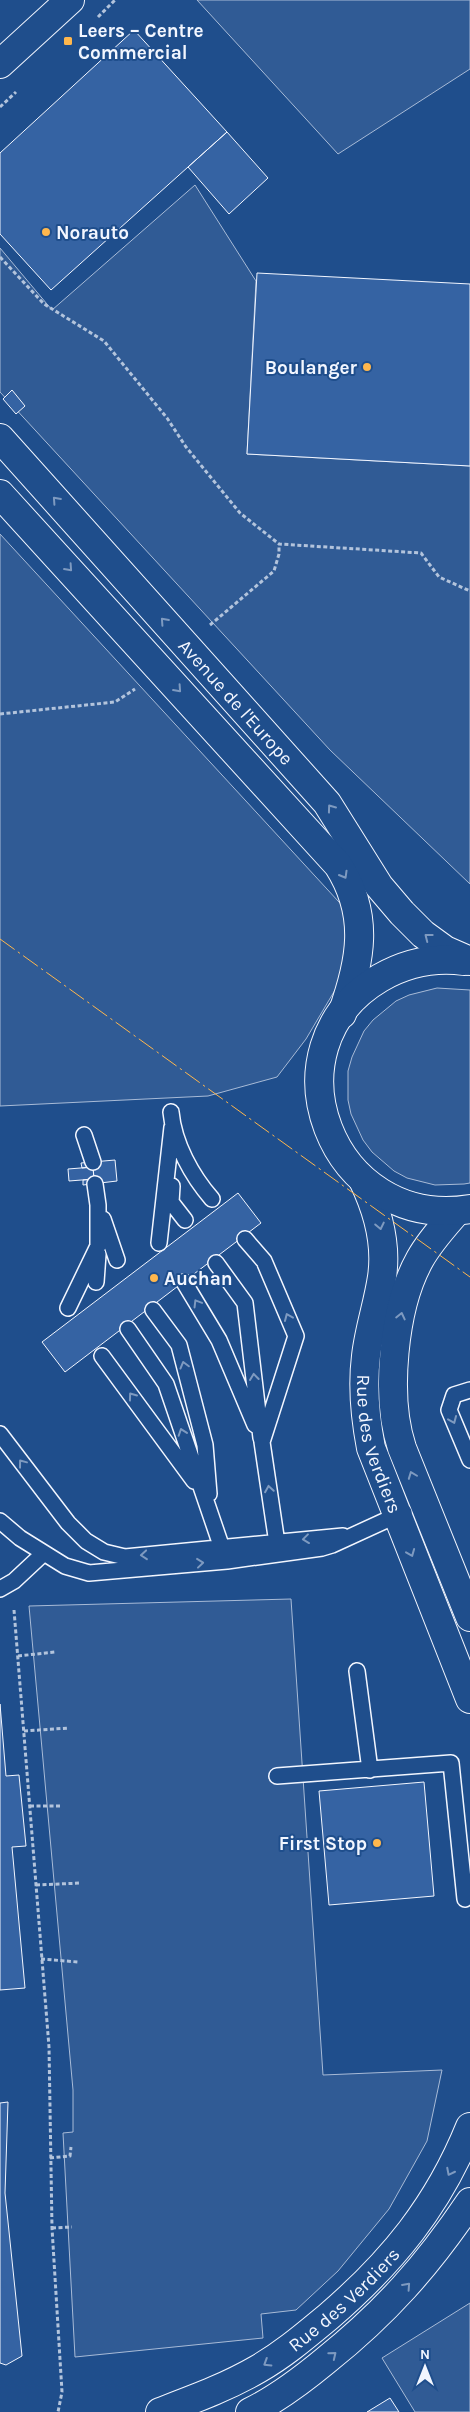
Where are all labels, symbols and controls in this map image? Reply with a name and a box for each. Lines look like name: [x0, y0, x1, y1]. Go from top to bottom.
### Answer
place label: Leers – Centre Commercial: [78, 20, 204, 64]
marker: Leers – Centre Commercial: [62, 35, 74, 47]
place label: Norauto: [56, 222, 129, 244]
marker: Norauto: [40, 226, 52, 238]
place label: Boulanger: [265, 357, 358, 379]
marker: Boulanger: [361, 361, 373, 373]
one-way arrow: [53, 497, 62, 506]
one-way arrow: [63, 563, 72, 572]
one-way arrow: [161, 618, 170, 627]
street label: Avenue de l'Europe: [174, 635, 297, 770]
one-way arrow: [172, 683, 181, 692]
one-way arrow: [328, 805, 336, 814]
one-way arrow: [338, 870, 348, 879]
one-way arrow: [424, 934, 434, 943]
one-way arrow: [374, 1221, 384, 1230]
place label: Auchan: [164, 1268, 233, 1290]
marker: Auchan: [148, 1272, 160, 1284]
one-way arrow: [194, 1300, 203, 1309]
one-way arrow: [395, 1312, 406, 1321]
one-way arrow: [283, 1313, 294, 1322]
one-way arrow: [179, 1360, 190, 1369]
one-way arrow: [249, 1372, 260, 1380]
street label: Rue des Verdiers: [352, 1374, 406, 1517]
one-way arrow: [129, 1392, 138, 1402]
one-way arrow: [447, 1415, 457, 1424]
one-way arrow: [178, 1428, 188, 1437]
one-way arrow: [20, 1460, 28, 1469]
one-way arrow: [408, 1471, 418, 1480]
one-way arrow: [264, 1485, 275, 1493]
one-way arrow: [302, 1533, 310, 1544]
one-way arrow: [405, 1548, 415, 1557]
one-way arrow: [140, 1549, 148, 1560]
one-way arrow: [196, 1558, 204, 1569]
place label: First Stop: [279, 1833, 367, 1855]
marker: First Stop: [371, 1837, 383, 1849]
one-way arrow: [446, 2166, 456, 2175]
street label: Rue des Verdiers: [284, 2244, 405, 2357]
one-way arrow: [401, 2282, 410, 2291]
north arrow: [400, 2342, 450, 2392]
text: N: [420, 2346, 430, 2363]
one-way arrow: [327, 2352, 336, 2360]
one-way arrow: [264, 2357, 273, 2367]

